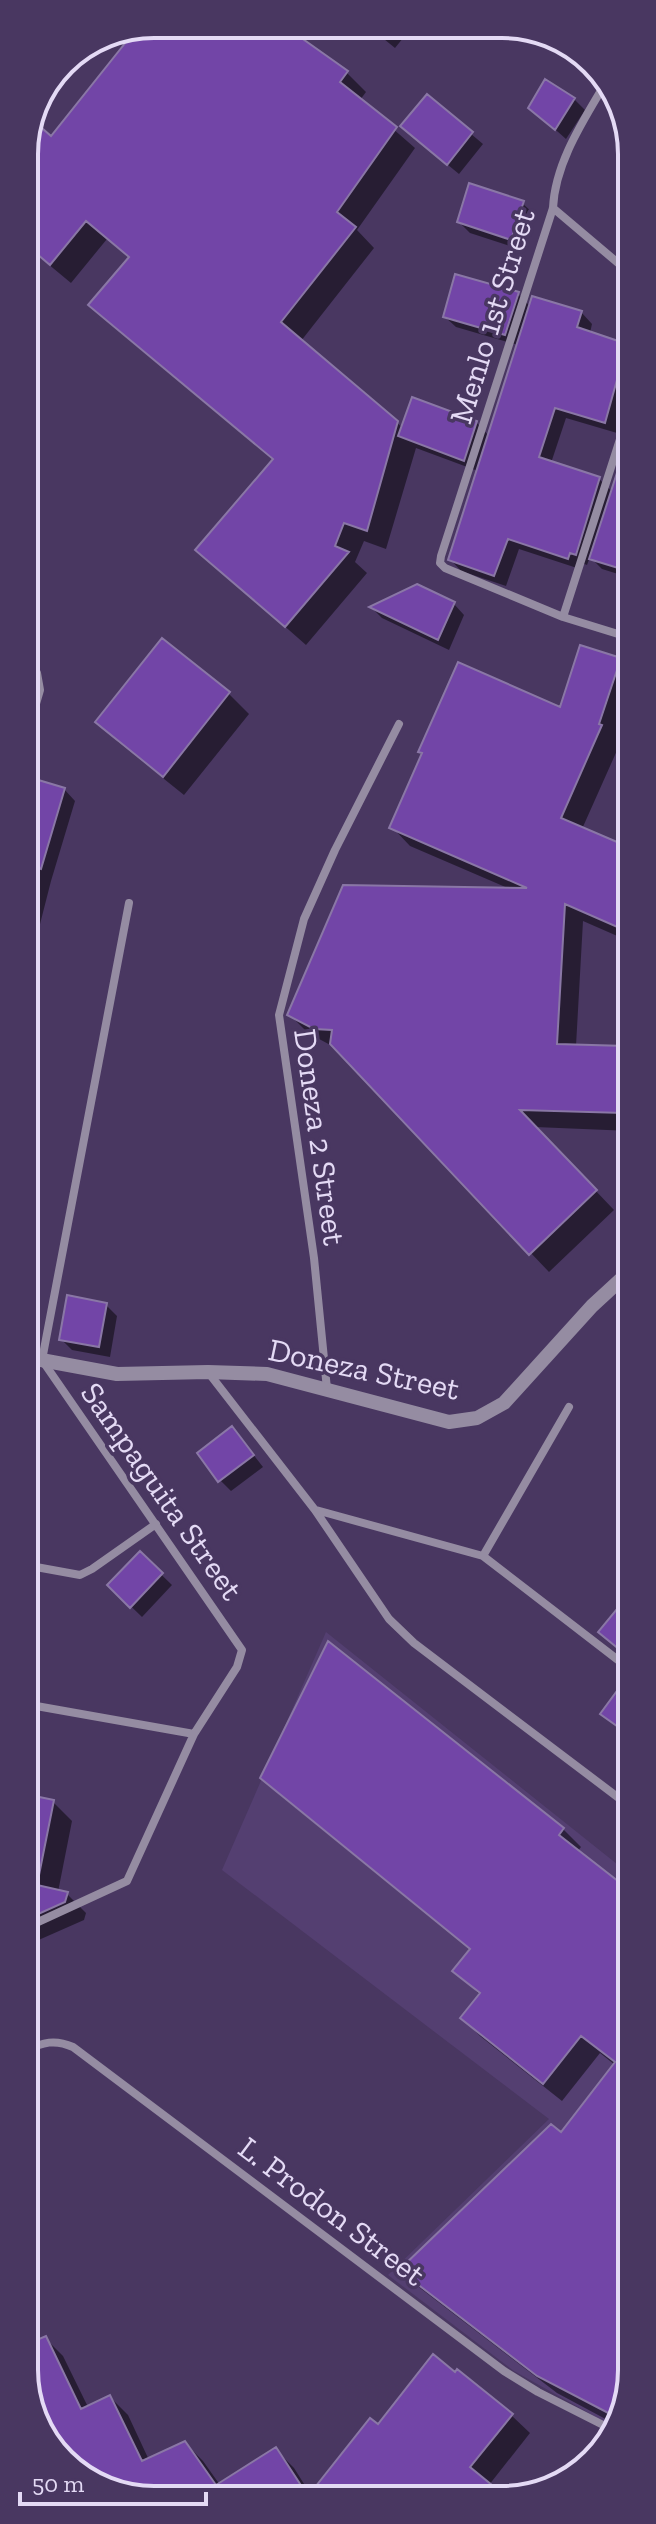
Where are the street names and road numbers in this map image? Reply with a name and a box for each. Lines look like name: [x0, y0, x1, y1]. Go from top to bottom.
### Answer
street label: Menlo 1st Street: [441, 204, 543, 428]
street label: Doneza 2 Street: [286, 1026, 354, 1248]
street label: Doneza Street: [265, 1330, 463, 1408]
street label: Sampaguita Street: [73, 1375, 251, 1607]
street label: L. Prodon Street: [231, 2129, 433, 2294]

